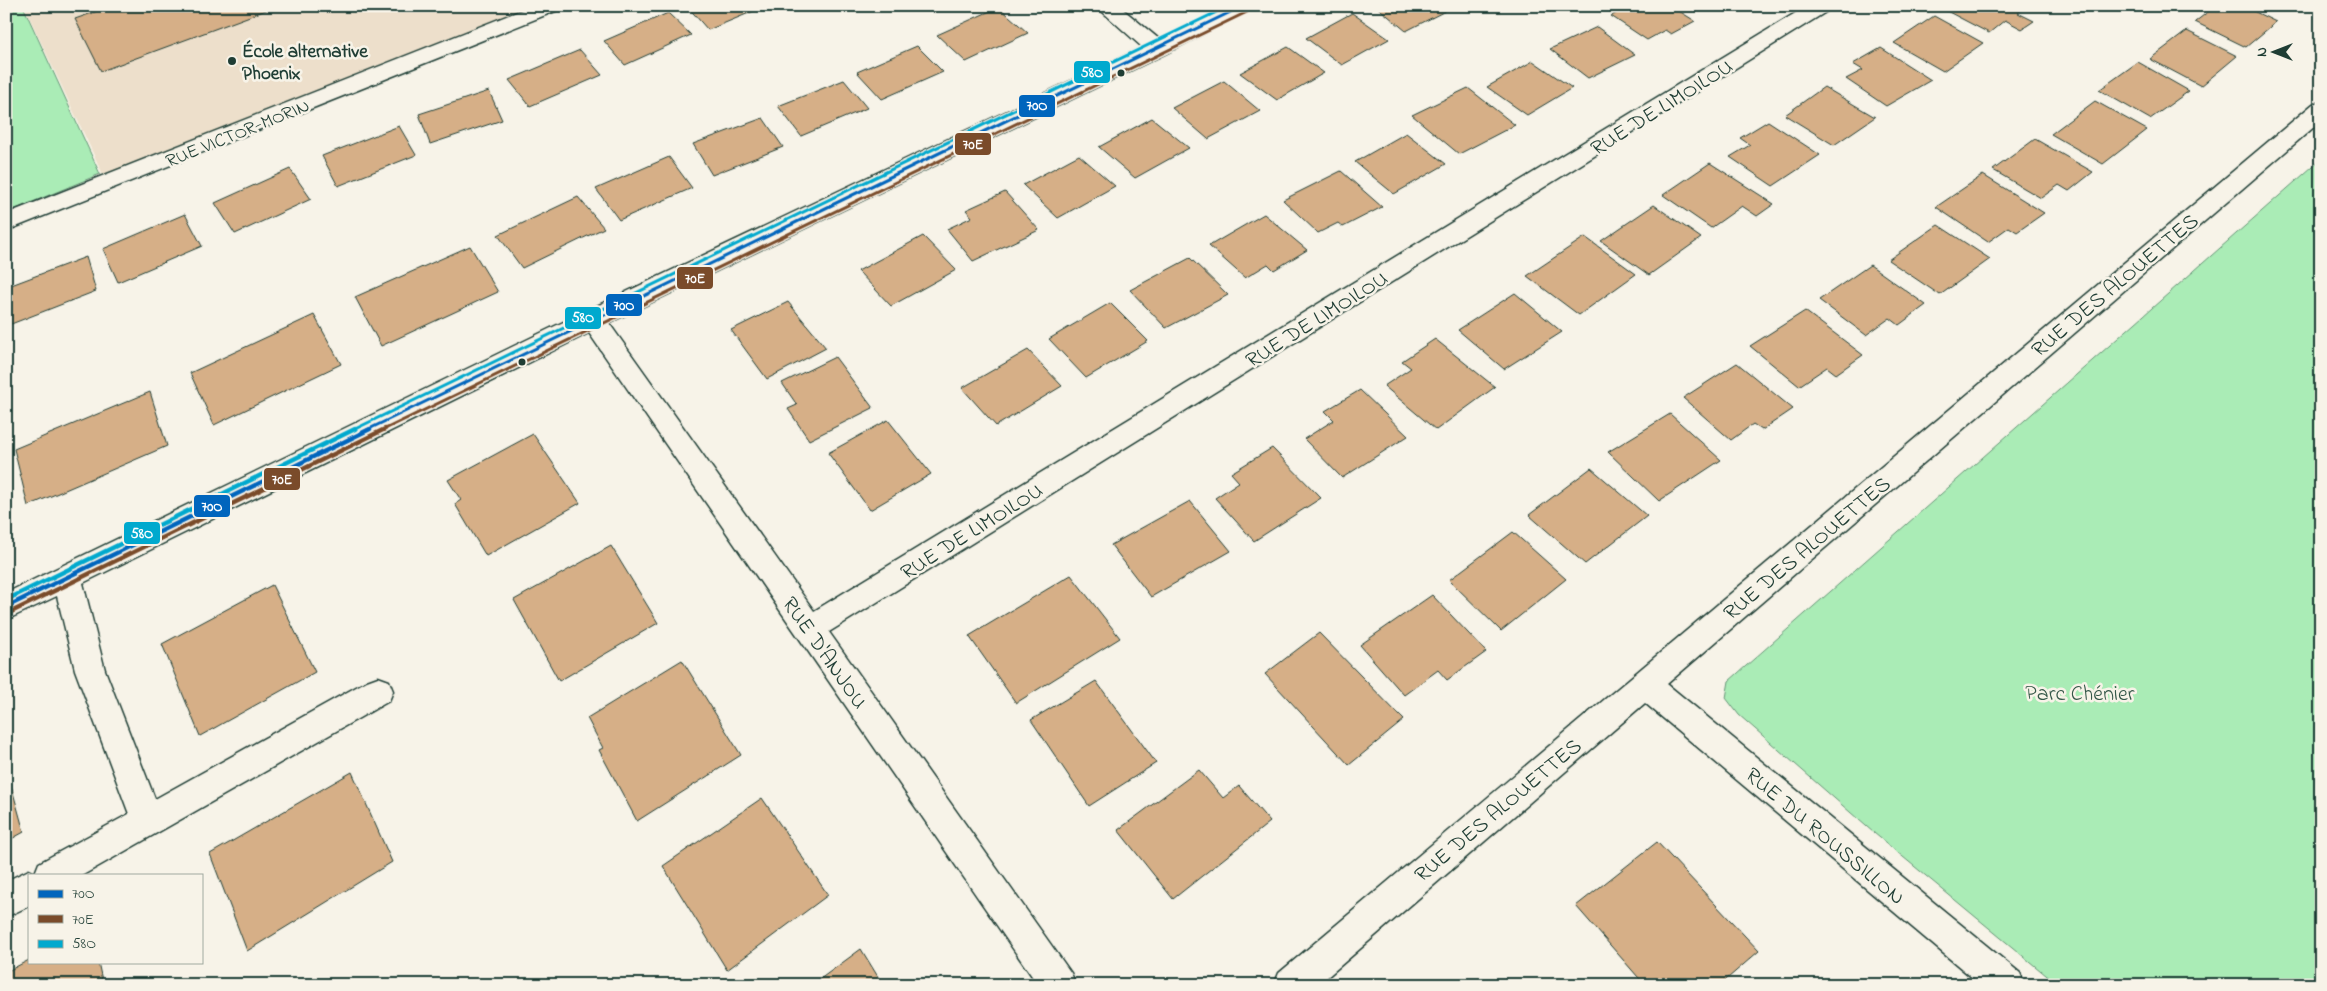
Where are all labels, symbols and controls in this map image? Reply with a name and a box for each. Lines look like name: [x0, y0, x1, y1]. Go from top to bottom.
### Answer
north arrow: [2250, 28, 2300, 78]
place label: École alternative Phoenix: [242, 39, 368, 88]
text: N: [2252, 47, 2273, 57]
street label: RUE DE LIMOILOU: [1585, 52, 1740, 165]
marker: École alternative Phoenix: [226, 55, 238, 67]
line badge: 58O: [1073, 60, 1111, 84]
text: 58O: [1081, 63, 1103, 84]
unlabelled marker: [1116, 68, 1126, 78]
street label: RUE VICTOR-MORIN: [162, 93, 314, 176]
line badge: 70O: [1018, 94, 1056, 118]
text: 70O: [1026, 96, 1048, 117]
line badge: 70E: [954, 132, 992, 156]
text: 70E: [963, 135, 984, 156]
street label: RUE DES ALOUETTES: [2025, 207, 2207, 366]
street label: RUE DE LIMOILOU: [1240, 264, 1395, 377]
line badge: 70E: [676, 266, 714, 290]
text: 70E: [685, 269, 706, 290]
line badge: 70O: [605, 293, 643, 317]
text: 70O: [613, 296, 635, 317]
line badge: 58O: [564, 306, 602, 330]
text: 58O: [572, 308, 594, 329]
unlabelled marker: [517, 357, 527, 367]
line badge: 70E: [263, 467, 301, 491]
text: 70E: [272, 470, 293, 491]
street label: RUE DES ALOUETTES: [1717, 470, 1899, 629]
street label: RUE DE LIMOILOU: [895, 476, 1050, 589]
line badge: 70O: [193, 494, 231, 518]
text: 70O: [201, 497, 223, 518]
line badge: 58O: [123, 521, 161, 545]
text: 58O: [131, 524, 153, 545]
street label: RUE D'ANJOU: [773, 591, 874, 717]
park label: Parc Chénier: [2025, 679, 2135, 711]
street label: RUE DES ALOUETTES: [1408, 732, 1590, 891]
street label: RUE DU ROUSSILLON: [1737, 761, 1911, 914]
legend: [28, 874, 202, 964]
text: 70O: [72, 883, 95, 905]
text: 70E: [72, 909, 94, 931]
text: 58O: [72, 933, 96, 955]

